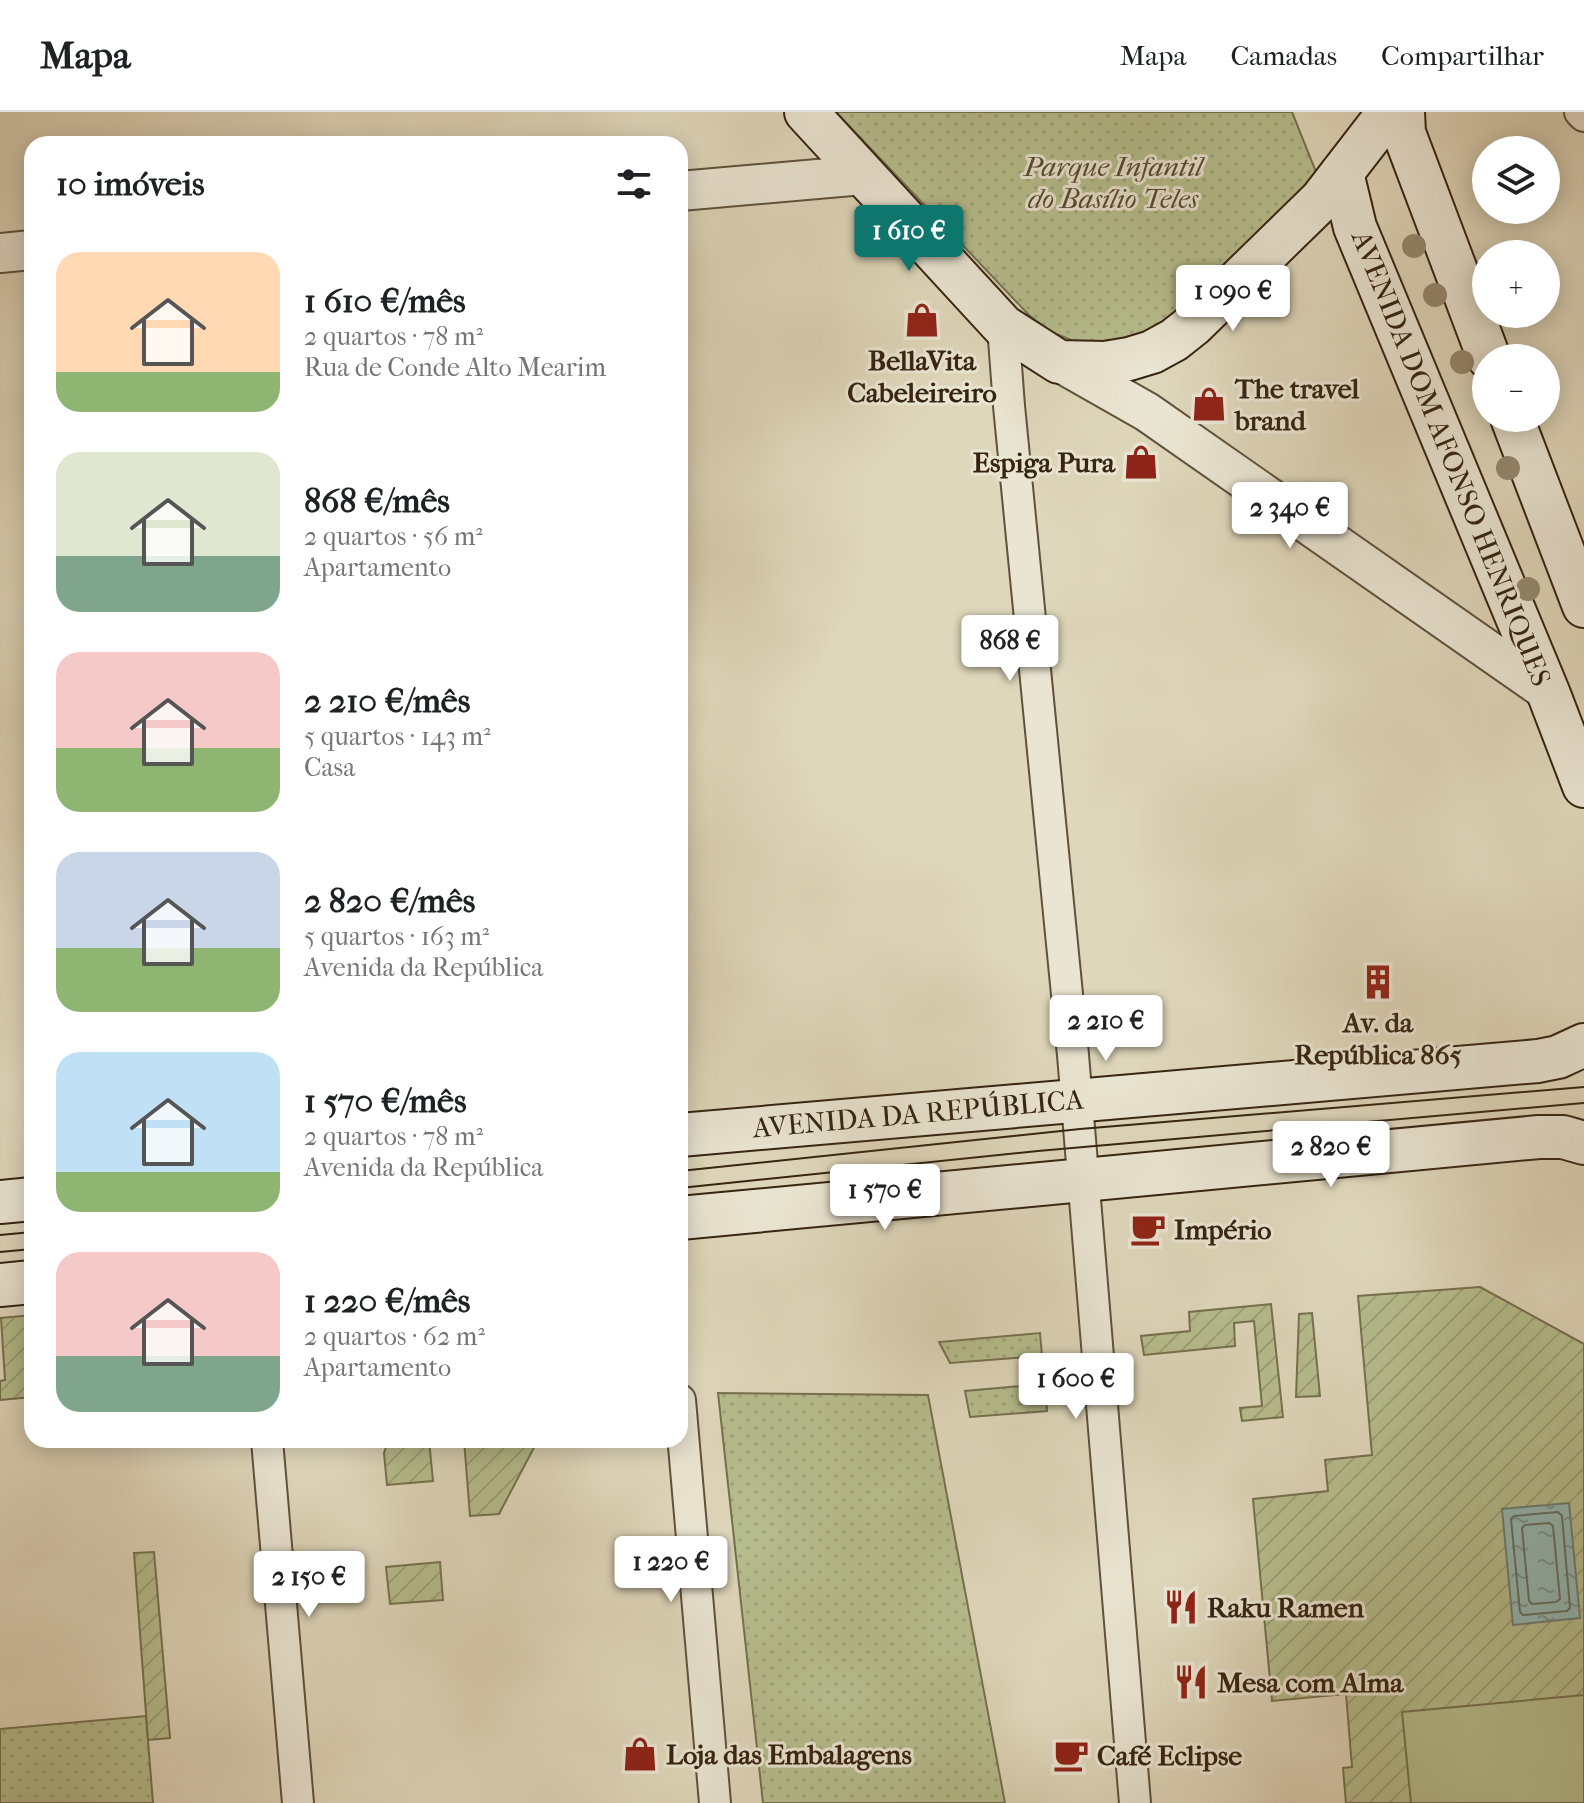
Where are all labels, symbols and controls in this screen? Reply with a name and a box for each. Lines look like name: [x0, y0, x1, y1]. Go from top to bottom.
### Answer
text: Mapa: [40, 33, 131, 78]
text: Mapa: [1120, 39, 1186, 72]
text: Camadas: [1230, 39, 1337, 72]
text: Compartilhar: [1381, 39, 1544, 72]
map controls: [1472, 136, 1560, 432]
button: layers: [1472, 136, 1560, 224]
park label: Parque Infantil do Basílio Teles: [1022, 150, 1205, 215]
icon: filters: [612, 162, 656, 206]
text: 10 imóveis: [56, 164, 205, 204]
pin: 1 610 €: [835, 205, 983, 273]
text: 1 610 €: [872, 215, 946, 246]
street label: AVENIDA DOM AFONSO HENRIQUES: [1344, 225, 1558, 691]
button: +: [1472, 240, 1560, 328]
pin: 1 090 €: [1159, 265, 1307, 333]
text: 1 090 €: [1194, 275, 1272, 306]
text: 1 610 €/mês: [304, 281, 466, 321]
icon: home: [120, 284, 216, 380]
shop icon: BellaVita Cabeleireiro: [903, 301, 941, 339]
text: 2 quartos · 78 m²: [304, 321, 483, 352]
place label: BellaVita Cabeleireiro: [847, 344, 997, 409]
button: −: [1472, 344, 1560, 432]
text: Rua de Conde Alto Mearim: [304, 352, 606, 383]
place label: The travel brand: [1233, 372, 1359, 437]
shop icon: The travel brand: [1190, 385, 1228, 423]
shop icon: Espiga Pura: [1122, 443, 1160, 481]
place label: Espiga Pura: [973, 446, 1116, 479]
text: 868 €/mês: [304, 481, 450, 521]
pin: 2 340 €: [1216, 482, 1364, 550]
icon: home: [120, 484, 216, 580]
text: 2 340 €: [1250, 492, 1330, 523]
text: 2 quartos · 56 m²: [304, 521, 483, 552]
text: Apartamento: [304, 552, 451, 583]
pin: 868 €: [954, 615, 1066, 683]
text: 868 €: [979, 625, 1041, 656]
text: 2 210 €/mês: [304, 681, 470, 721]
icon: home: [120, 684, 216, 780]
text: 5 quartos · 143 m²: [304, 721, 491, 752]
text: Casa: [304, 752, 355, 783]
text: 2 820 €/mês: [304, 881, 475, 921]
icon: home: [120, 884, 216, 980]
text: 5 quartos · 163 m²: [304, 921, 489, 952]
text: Avenida da República: [304, 952, 543, 983]
building icon: Av. da República 865: [1359, 963, 1397, 1001]
pin: 2 210 €: [1032, 995, 1180, 1063]
text: 2 210 €: [1068, 1005, 1144, 1036]
place label: Av. da República 865: [1294, 1006, 1462, 1071]
text: 1 570 €/mês: [304, 1081, 466, 1121]
street label: AVENIDA DA REPÚBLICA: [750, 1083, 1086, 1145]
icon: home: [120, 1084, 216, 1180]
text: 2 quartos · 78 m²: [304, 1121, 483, 1152]
pin: 2 820 €: [1257, 1121, 1405, 1189]
text: 2 820 €: [1291, 1131, 1371, 1162]
text: Avenida da República: [304, 1152, 543, 1183]
pin: 1 570 €: [811, 1164, 959, 1232]
text: 1 570 €: [848, 1174, 922, 1205]
cafe icon: Império: [1129, 1210, 1167, 1248]
place label: Império: [1174, 1213, 1271, 1246]
text: 1 220 €/mês: [304, 1281, 470, 1321]
icon: home: [120, 1284, 216, 1380]
text: 2 quartos · 62 m²: [304, 1321, 485, 1352]
text: Apartamento: [304, 1352, 451, 1383]
pin: 1 600 €: [1002, 1353, 1150, 1421]
text: 1 600 €: [1037, 1363, 1115, 1394]
pin: 1 220 €: [597, 1536, 745, 1604]
text: 1 220 €: [633, 1546, 709, 1577]
pin: 2 150 €: [235, 1551, 383, 1619]
text: 2 150 €: [272, 1561, 346, 1592]
restaurant icon: Raku Ramen: [1162, 1588, 1200, 1626]
place label: Raku Ramen: [1207, 1591, 1365, 1624]
restaurant icon: Mesa com Alma: [1172, 1663, 1210, 1701]
place label: Mesa com Alma: [1217, 1666, 1404, 1699]
shop icon: Loja das Embalagens: [621, 1735, 659, 1773]
cafe icon: Café Eclipse: [1052, 1736, 1090, 1774]
place label: Loja das Embalagens: [666, 1738, 912, 1771]
place label: Café Eclipse: [1097, 1739, 1242, 1772]

